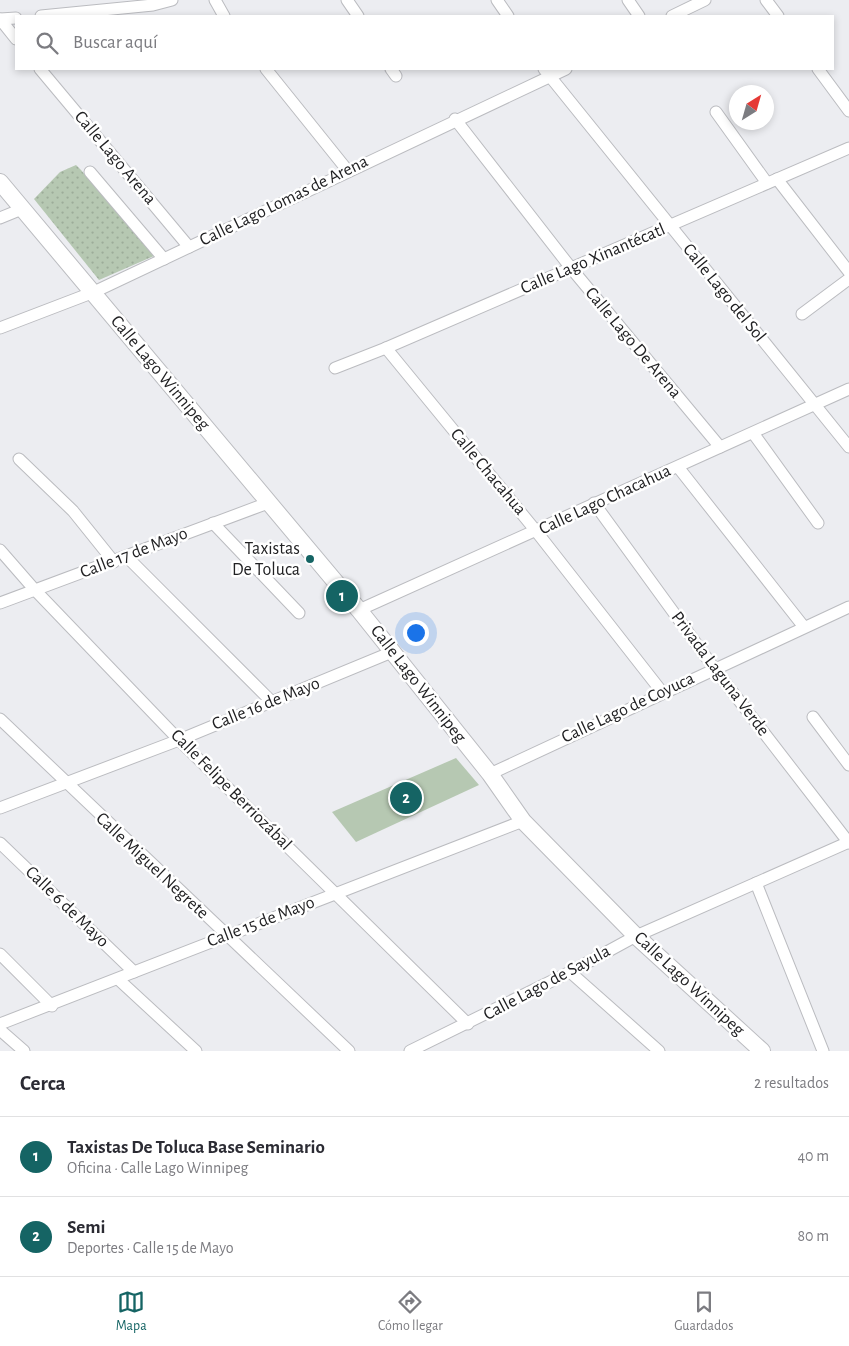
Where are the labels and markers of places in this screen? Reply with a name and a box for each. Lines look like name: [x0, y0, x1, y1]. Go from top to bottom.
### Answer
place label: Taxistas De Toluca: [232, 540, 300, 579]
marker: Taxistas De Toluca: [304, 553, 316, 565]
pin: 1: [326, 577, 358, 615]
pin: 2: [390, 779, 422, 817]

